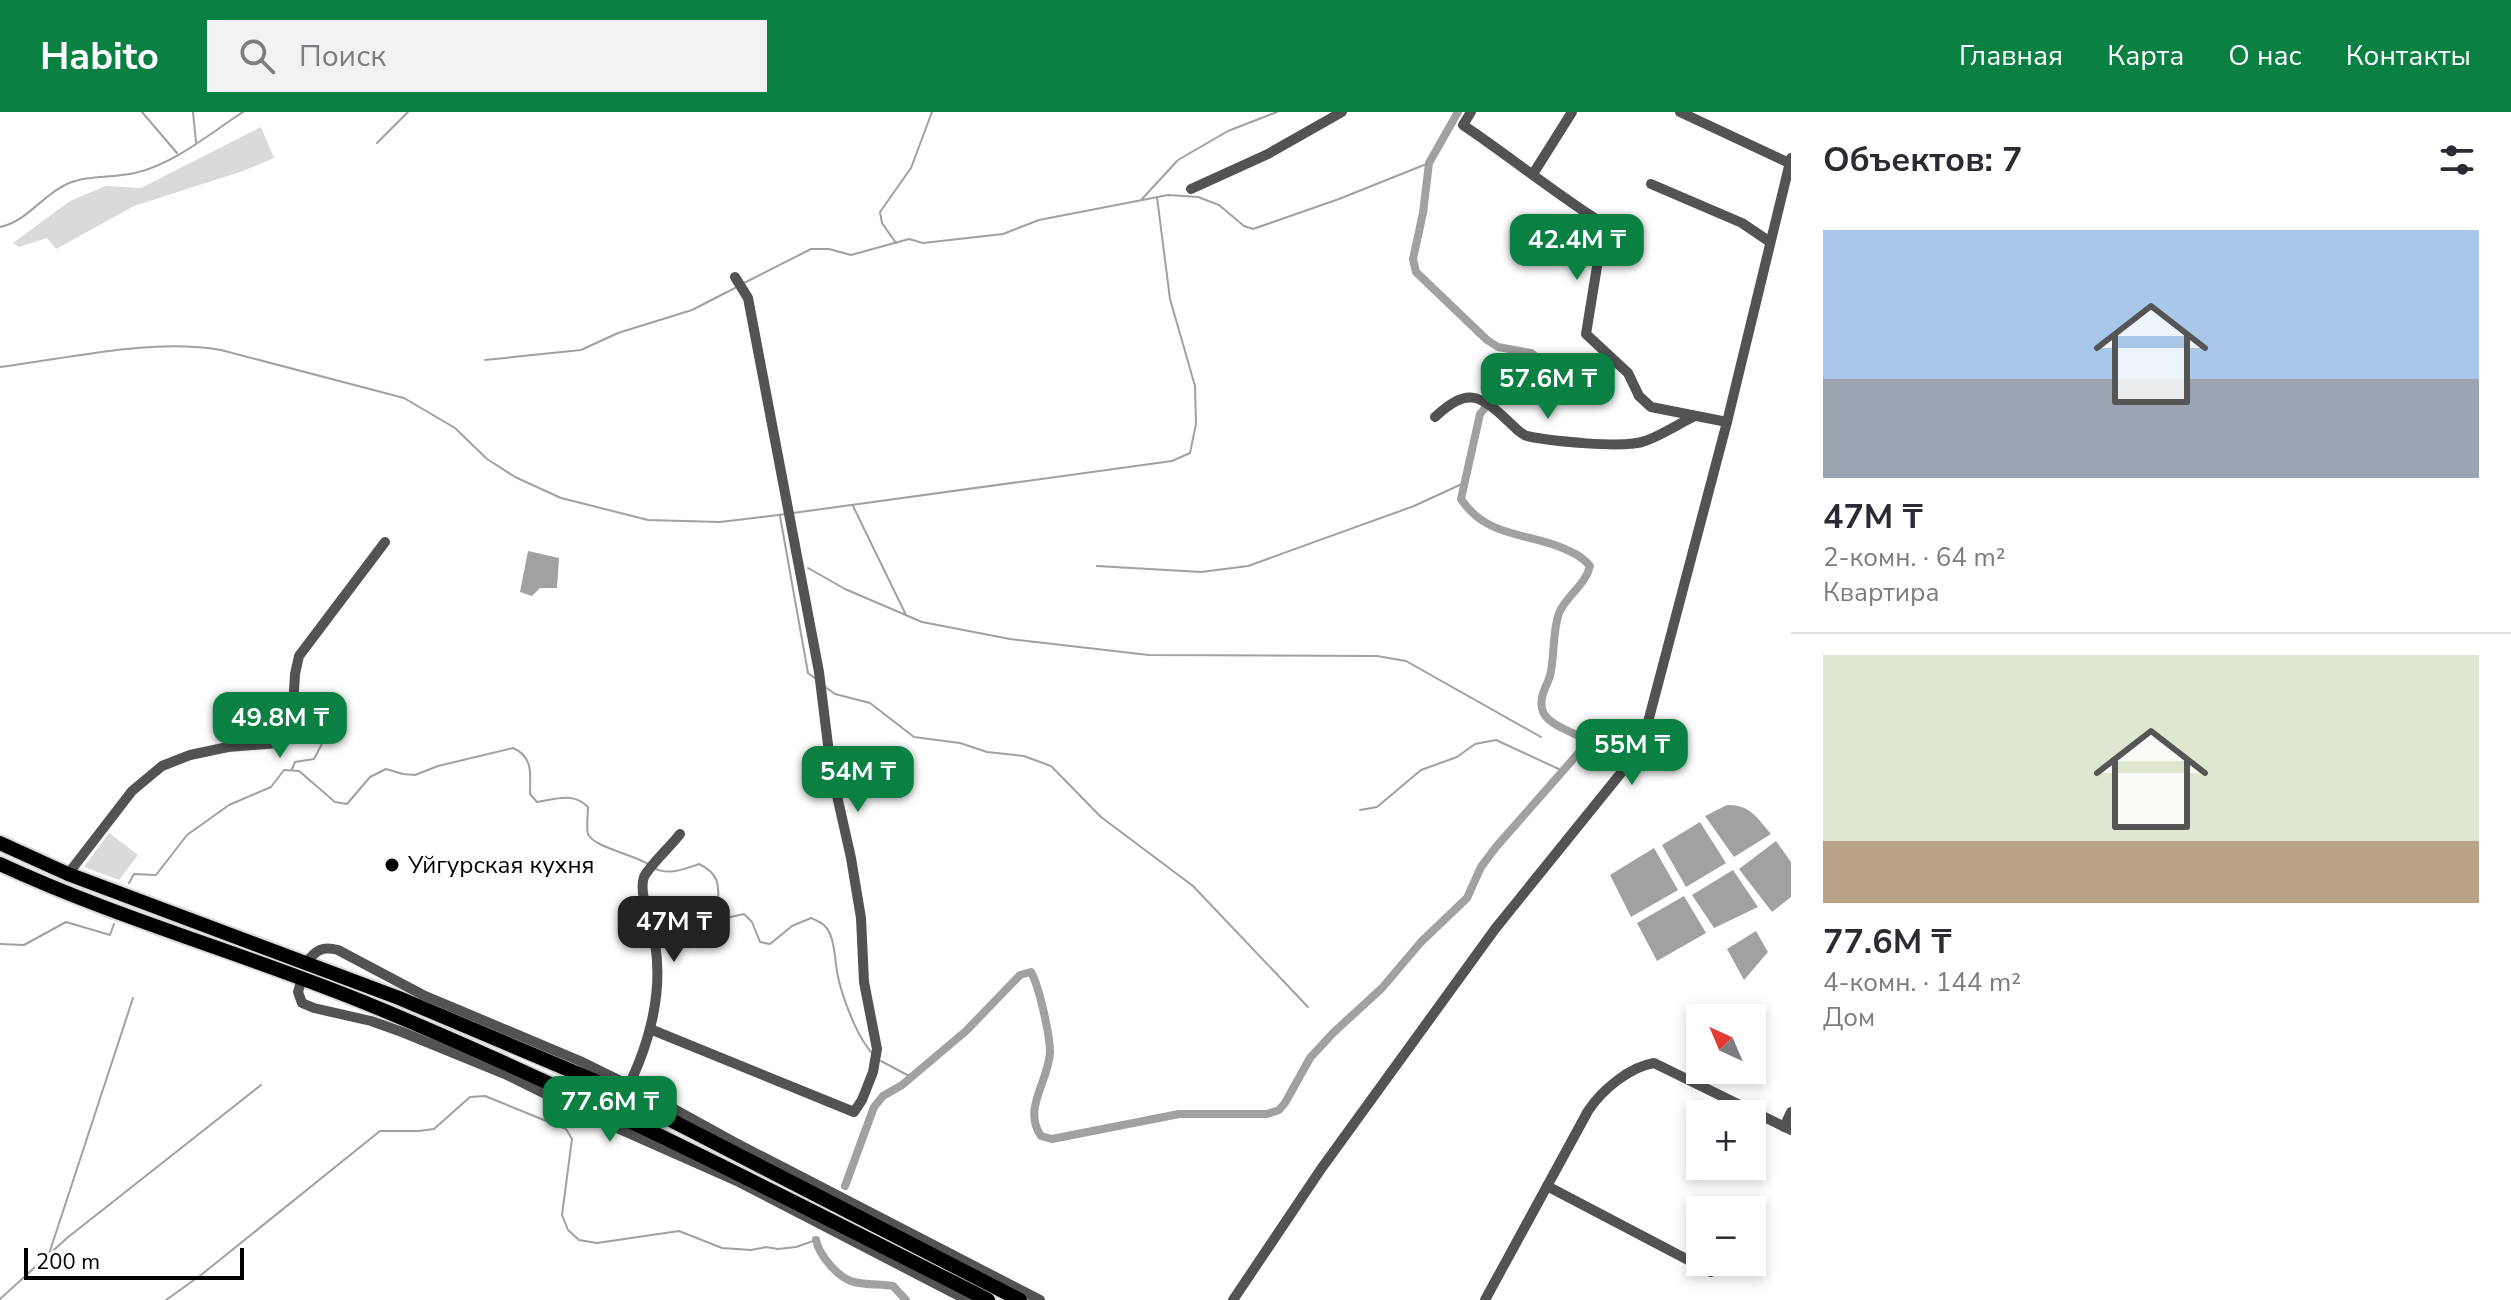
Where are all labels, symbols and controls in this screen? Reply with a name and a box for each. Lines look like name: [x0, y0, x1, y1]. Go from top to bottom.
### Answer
search box: [207, 20, 767, 92]
text: Habito: [40, 31, 159, 82]
icon: search: [235, 34, 279, 78]
text: Поиск: [299, 36, 386, 77]
text: Главная: [1959, 37, 2063, 75]
text: Карта: [2107, 37, 2184, 75]
text: О нас: [2228, 37, 2302, 75]
text: Контакты: [2346, 37, 2471, 75]
text: Объектов: 7: [1823, 137, 2022, 183]
icon: filters: [2435, 138, 2479, 182]
pin: 42.4M ₸: [1503, 214, 1651, 282]
text: 42.4M ₸: [1528, 222, 1626, 257]
icon: home: [2079, 282, 2223, 426]
pin: 57.6M ₸: [1474, 353, 1622, 421]
text: 57.6M ₸: [1499, 361, 1597, 396]
text: 47M ₸: [1823, 494, 1923, 540]
text: 2-комн. · 64 m²: [1823, 540, 2006, 575]
text: Квартира: [1823, 575, 1939, 610]
pin: 49.8M ₸: [206, 692, 354, 760]
text: 49.8M ₸: [231, 700, 329, 735]
icon: home: [2079, 707, 2223, 851]
pin: 55M ₸: [1576, 719, 1688, 787]
text: 55M ₸: [1594, 727, 1670, 762]
pin: 54M ₸: [802, 746, 914, 814]
text: 54M ₸: [820, 754, 896, 789]
place label: Уйгурская кухня: [407, 849, 594, 881]
marker: Уйгурская кухня: [383, 856, 401, 874]
pin: 47M ₸: [618, 896, 730, 964]
text: 47M ₸: [636, 904, 712, 939]
text: 77.6M ₸: [1823, 919, 1952, 965]
text: 4-комн. · 144 m²: [1823, 965, 2021, 1000]
text: Дом: [1823, 1000, 1875, 1035]
north arrow: [1686, 1004, 1766, 1084]
map controls: [1686, 1004, 1766, 1276]
pin: 77.6M ₸: [536, 1076, 684, 1144]
text: 77.6M ₸: [561, 1084, 659, 1119]
button: +: [1686, 1100, 1766, 1180]
button: −: [1686, 1196, 1766, 1276]
scale bar: [24, 1244, 244, 1280]
text: 200 m: [36, 1247, 100, 1277]

